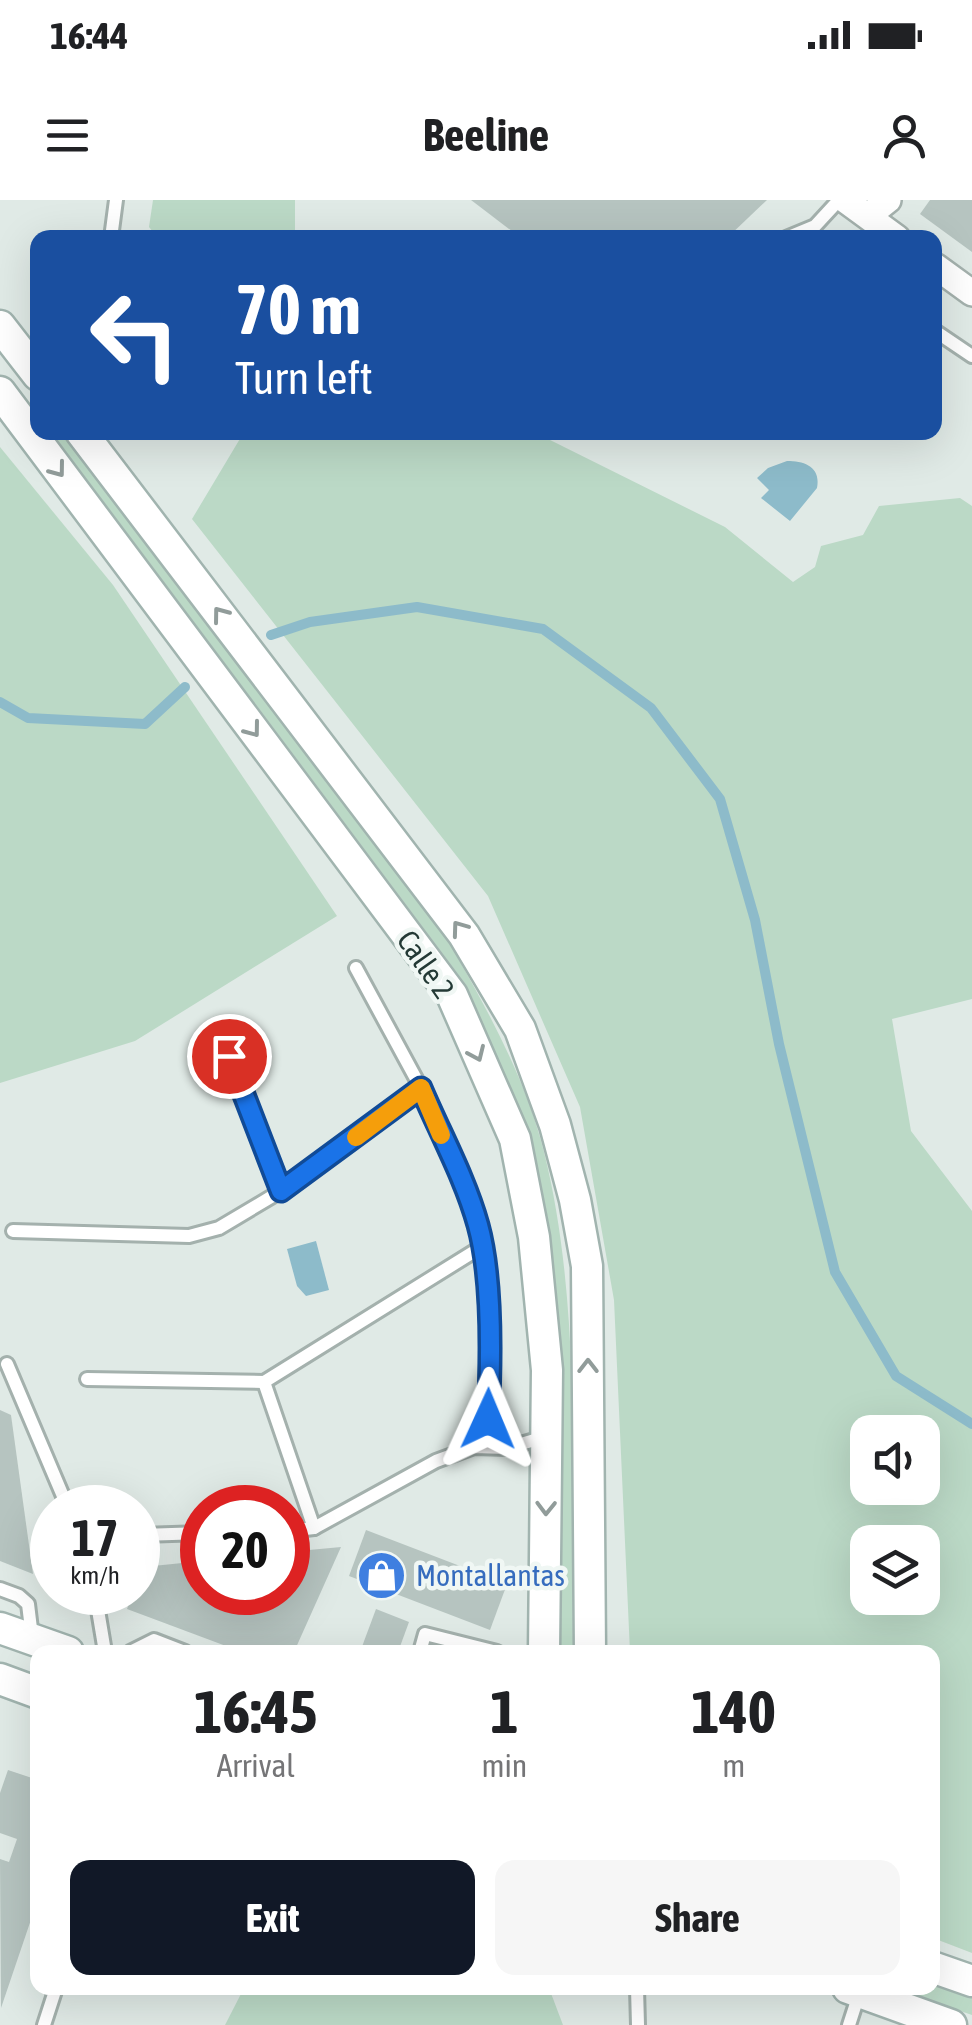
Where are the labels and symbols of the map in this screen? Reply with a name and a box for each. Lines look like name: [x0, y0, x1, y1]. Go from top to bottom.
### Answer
one-way arrow: [47, 459, 64, 477]
one-way arrow: [214, 607, 231, 625]
one-way arrow: [242, 719, 259, 737]
one-way arrow: [452, 921, 471, 940]
street label: Calle 2: [391, 924, 461, 1004]
pin: [187, 1014, 272, 1099]
one-way arrow: [465, 1044, 485, 1062]
one-way arrow: [577, 1358, 599, 1374]
position arrow: [436, 1367, 540, 1471]
speed limit sign: 20: [180, 1485, 310, 1615]
one-way arrow: [535, 1502, 557, 1517]
shop icon: Montallantas: [355, 1549, 407, 1601]
place label: Montallantas: [416, 1558, 565, 1592]

